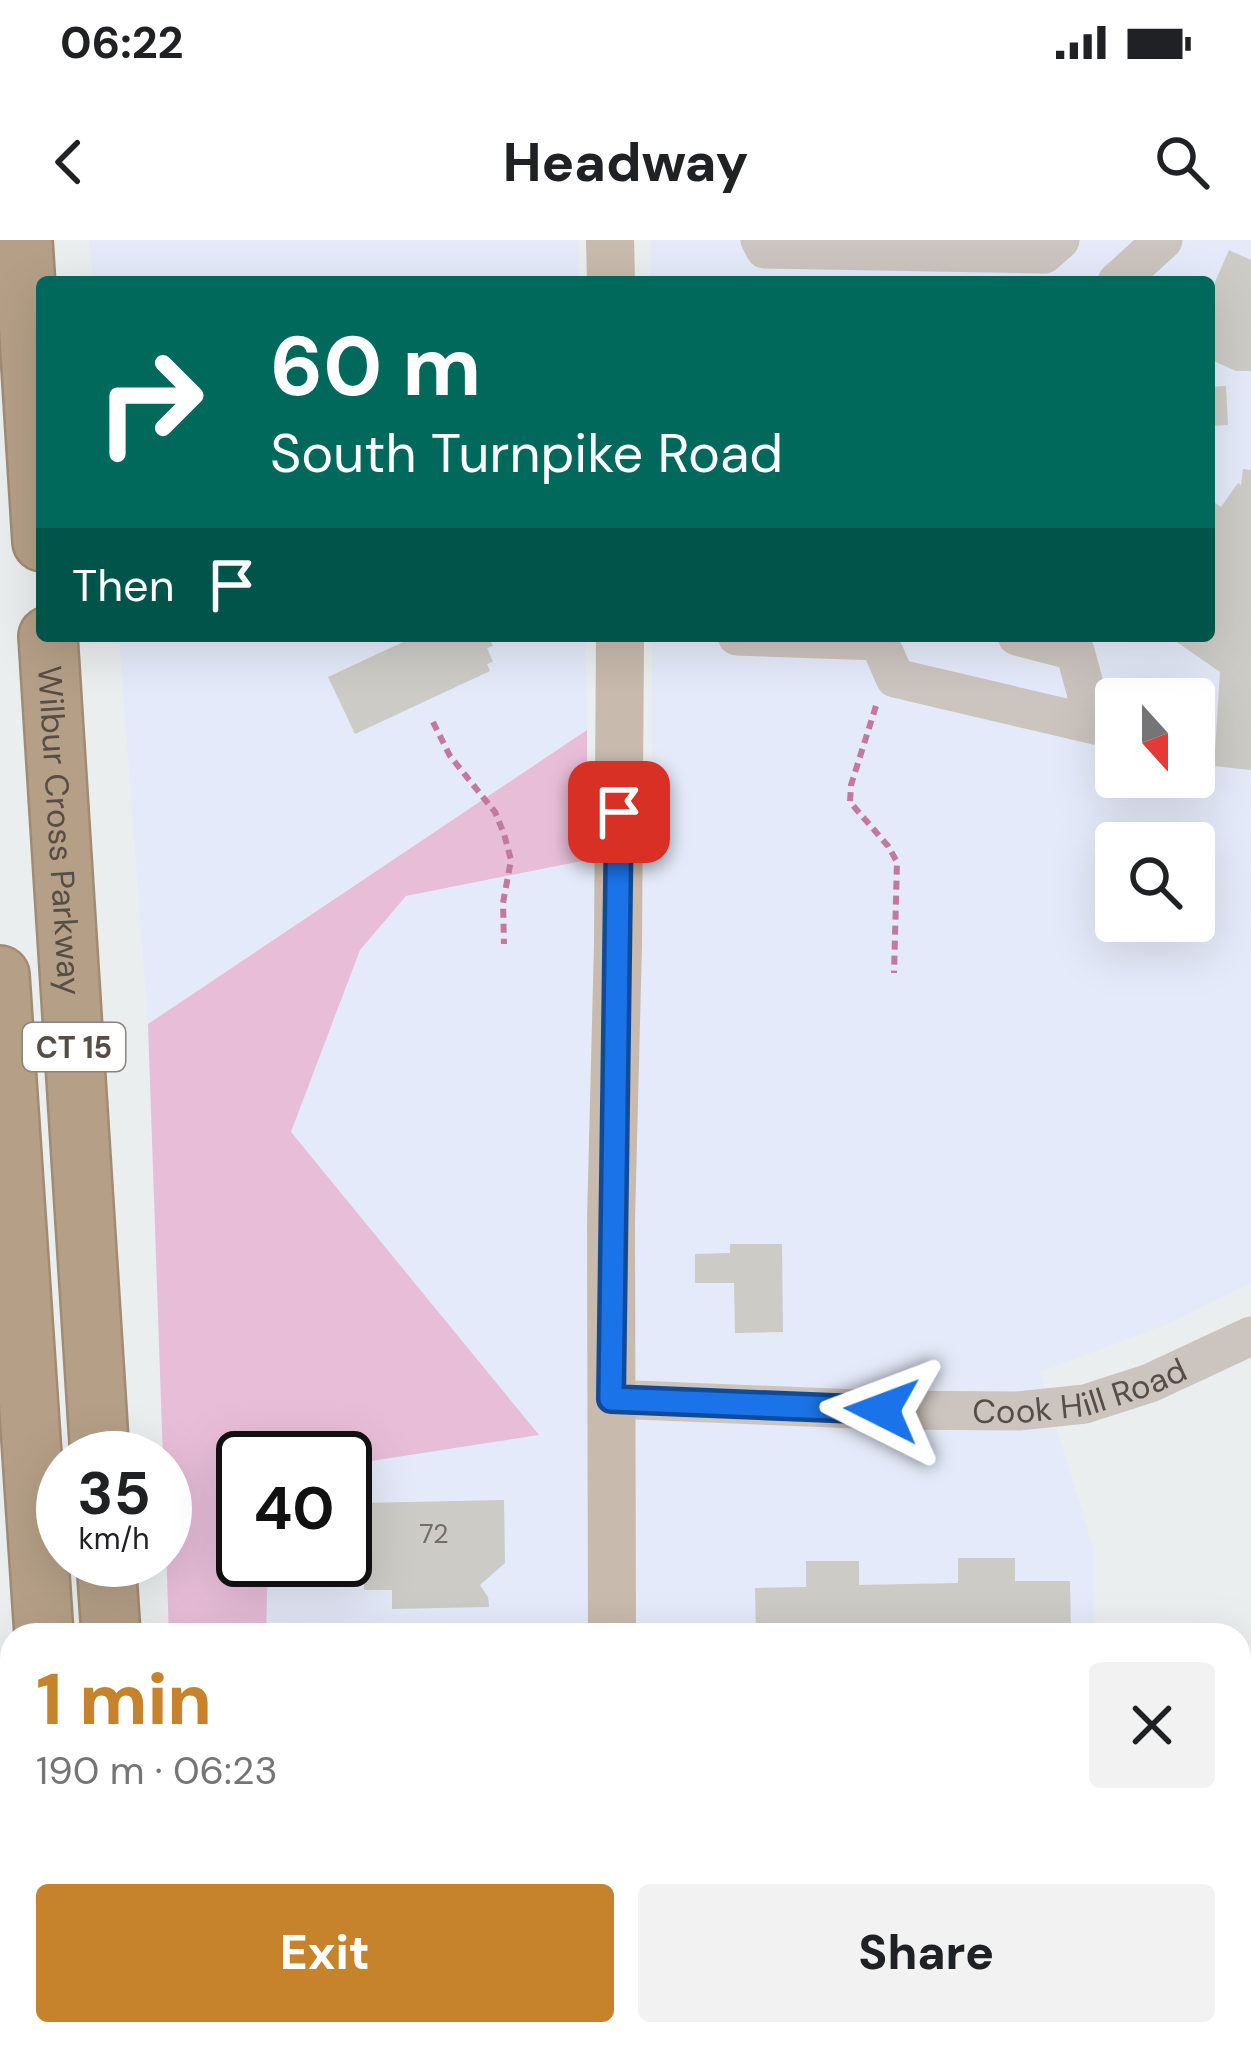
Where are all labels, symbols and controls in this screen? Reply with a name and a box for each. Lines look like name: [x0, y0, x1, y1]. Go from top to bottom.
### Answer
text: 06:22: [60, 13, 184, 72]
text: Headway: [503, 127, 748, 198]
icon: back: [36, 129, 102, 195]
icon: search: [1149, 129, 1215, 195]
text: 60 m: [270, 312, 481, 421]
icon: right: [72, 324, 228, 480]
text: South Turnpike Road: [270, 418, 783, 489]
icon: arrive: [199, 552, 265, 618]
text: Then: [72, 556, 175, 615]
street label: Wilbur Cross Parkway: [28, 664, 92, 997]
north arrow: [1095, 678, 1215, 798]
map controls: [1095, 678, 1215, 942]
pin: [568, 761, 670, 863]
icon: arrive: [586, 779, 652, 845]
button: search: [1095, 822, 1215, 942]
road number: CT 15: [23, 1023, 125, 1071]
position arrow: [819, 1347, 945, 1473]
street label: Cook Hill Road: [972, 1348, 1193, 1433]
speed limit sign: 40: [216, 1431, 372, 1587]
text: 35: [77, 1454, 151, 1533]
house number: 72: [419, 1516, 449, 1551]
text: km/h: [79, 1519, 149, 1558]
text: 1 min: [36, 1653, 212, 1746]
button: close: [1089, 1662, 1215, 1788]
text: 190 m · 06:23: [36, 1745, 278, 1796]
button: Exit: [36, 1884, 614, 2022]
button: Share: [638, 1884, 1215, 2022]

